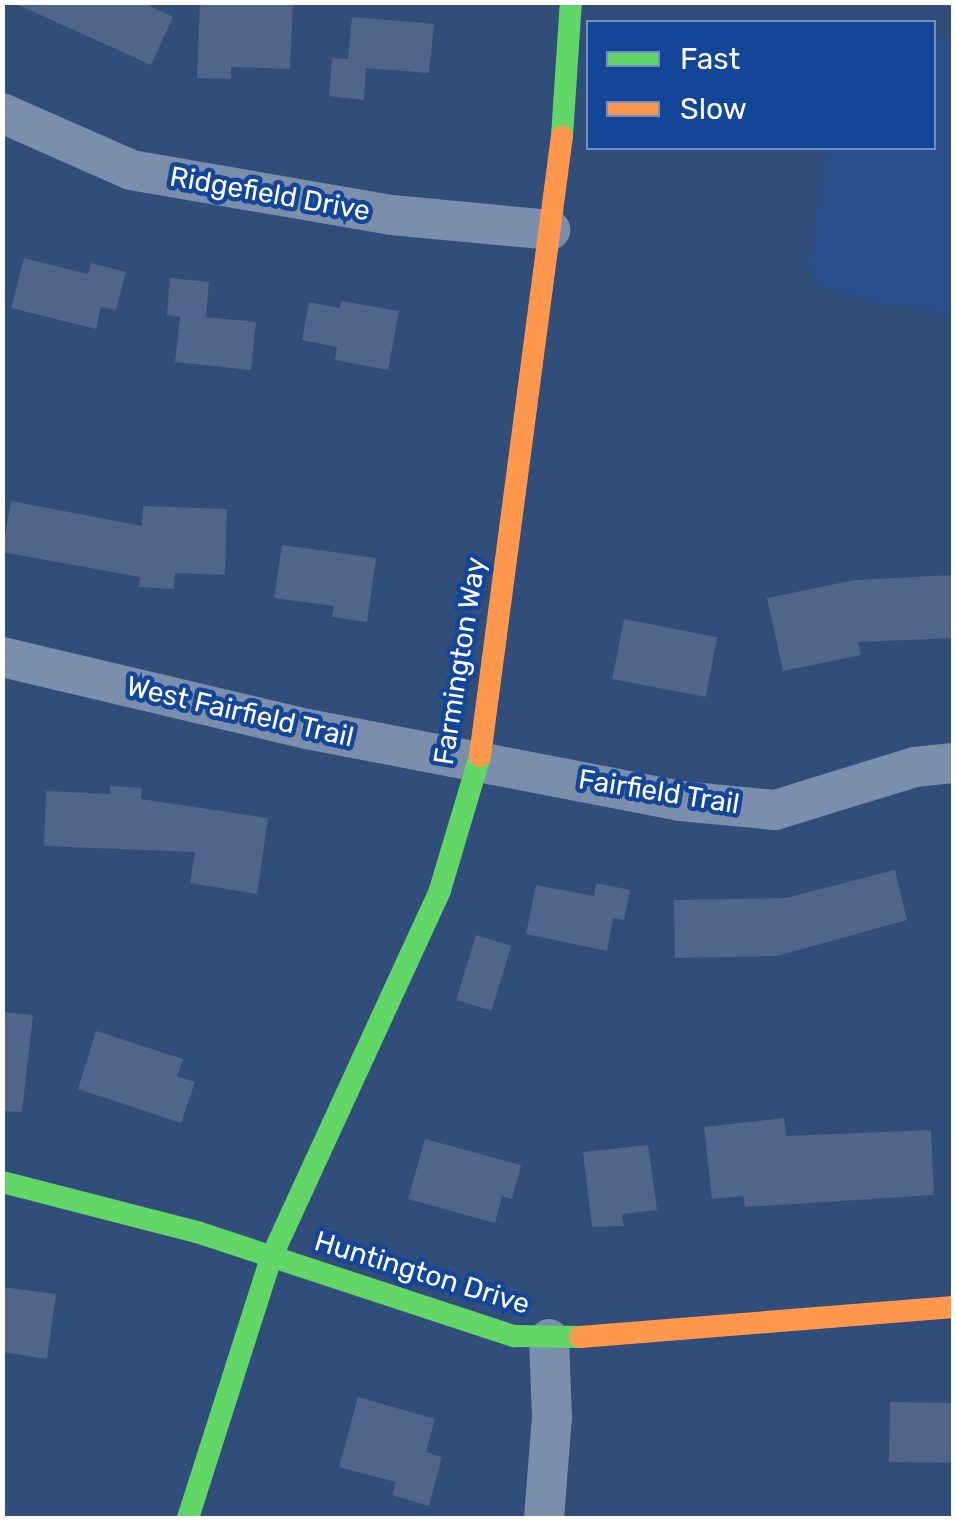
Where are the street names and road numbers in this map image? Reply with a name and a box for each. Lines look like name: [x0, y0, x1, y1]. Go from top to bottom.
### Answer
street label: Ridgefield Drive: [167, 160, 373, 228]
street label: Farmington Way: [427, 555, 493, 767]
street label: West Fairfield Trail: [123, 669, 357, 755]
street label: Fairfield Trail: [576, 763, 742, 821]
street label: Huntington Drive: [310, 1224, 534, 1322]

